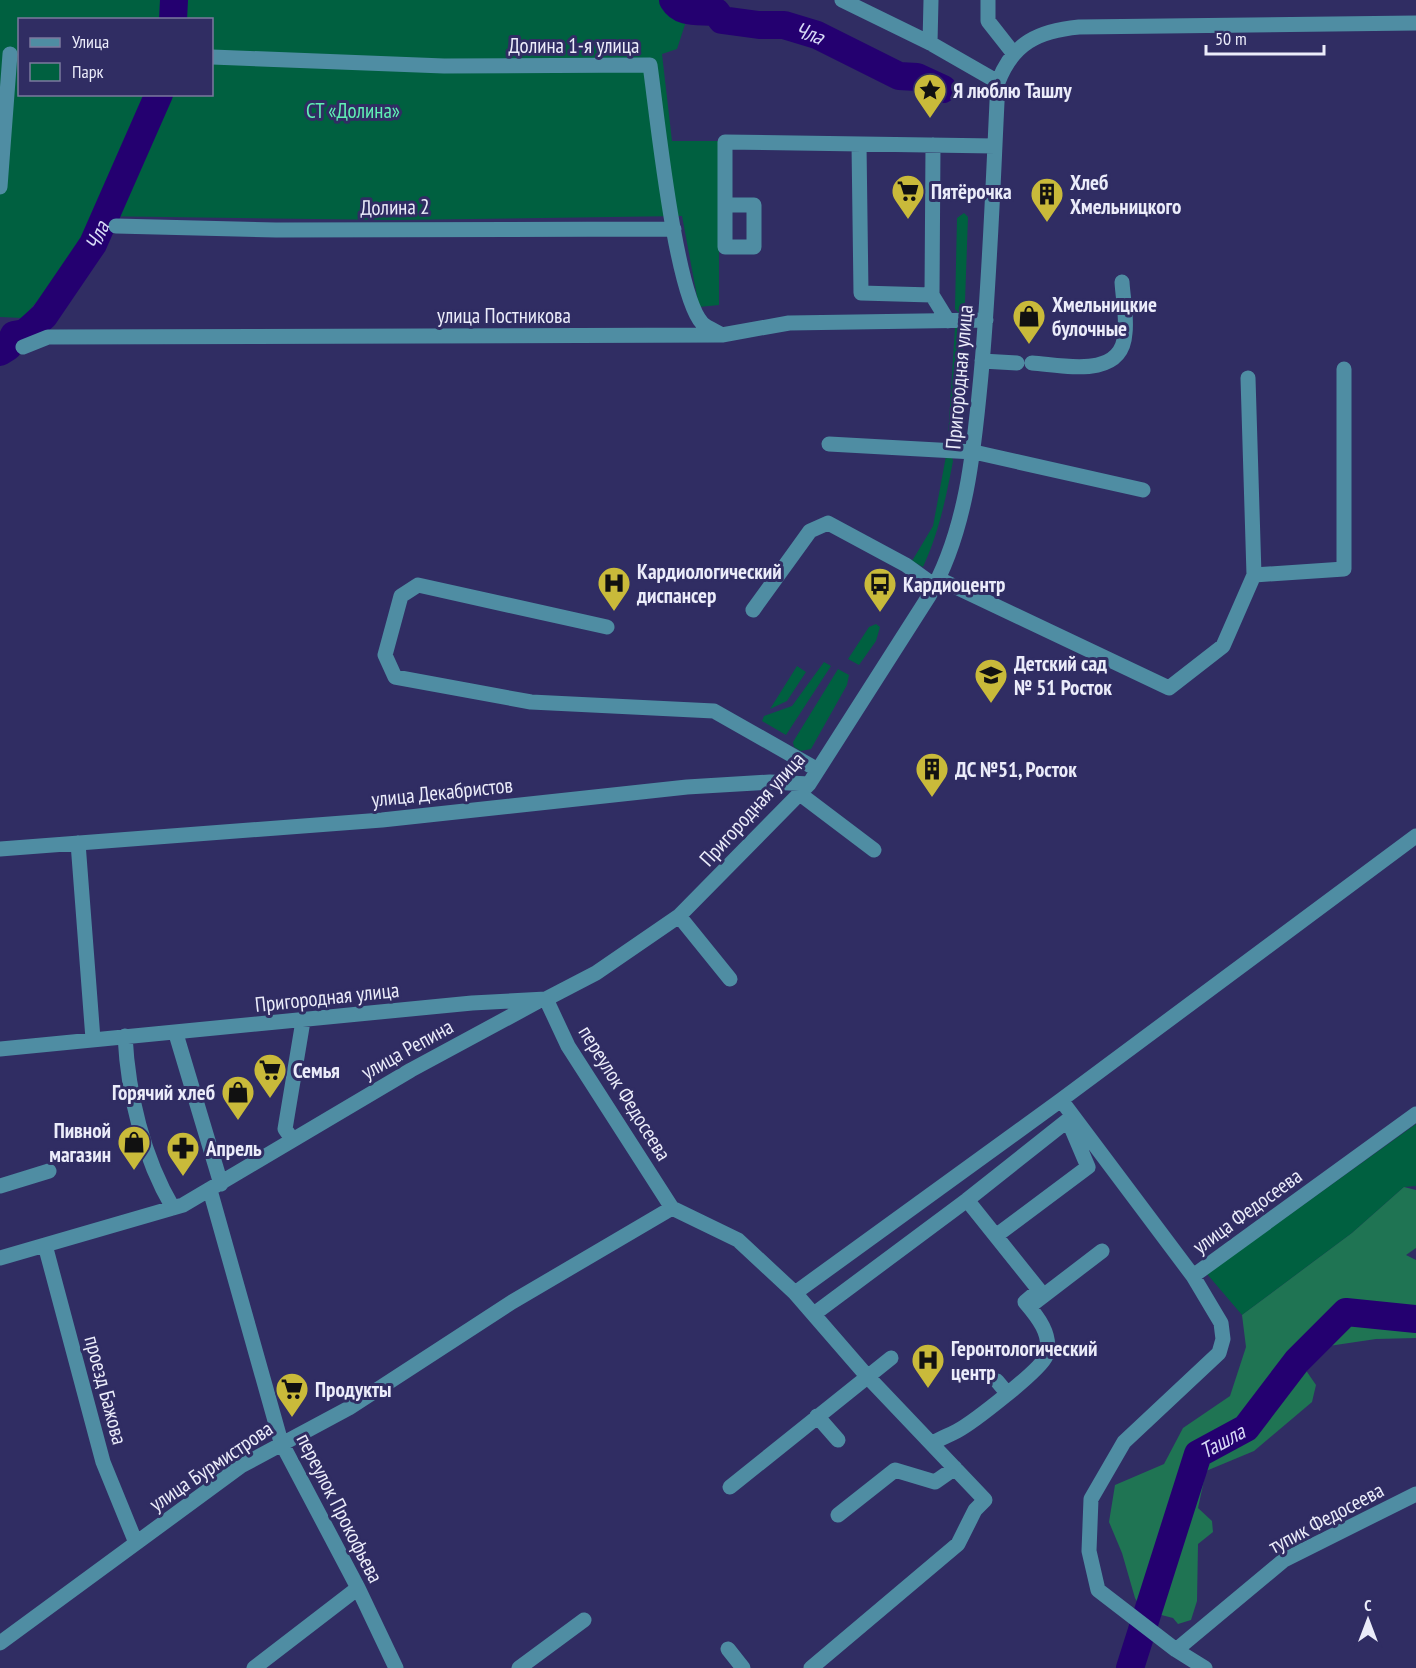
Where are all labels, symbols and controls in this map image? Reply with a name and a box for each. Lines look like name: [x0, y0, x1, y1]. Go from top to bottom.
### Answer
water label: Чла: [792, 15, 830, 51]
legend: [18, 18, 213, 96]
scale bar: [1206, 18, 1324, 56]
text: 50 m: [1215, 27, 1247, 50]
text: Улица: [72, 30, 109, 53]
street label: Долина 1-я улица: [509, 32, 639, 59]
text: Парк: [72, 60, 103, 83]
place icon: Я люблю Ташлу: [912, 72, 948, 119]
place label: Я люблю Ташлу: [953, 77, 1072, 104]
park label: СТ «Долина»: [306, 97, 400, 124]
place label: Хлеб Хмельницкого: [1070, 169, 1181, 220]
supermarket icon: Пятёрочка: [890, 173, 926, 220]
building icon: Хлеб Хмельницкого: [1029, 176, 1065, 223]
place label: Пятёрочка: [931, 178, 1012, 205]
street label: Долина 2: [360, 193, 430, 221]
water label: Чла: [78, 216, 116, 254]
place label: Хмельницкие булочные: [1052, 291, 1157, 342]
shop icon: Хмельницкие булочные: [1011, 298, 1047, 345]
street label: улица Постникова: [437, 302, 571, 329]
street label: Пригородная улица: [939, 304, 979, 450]
place label: Кардиологический диспансер: [636, 558, 782, 609]
hospital icon: Кардиологический диспансер: [596, 565, 632, 612]
bus stop icon: Кардиоцентр: [862, 566, 898, 613]
place label: Кардиоцентр: [903, 571, 1005, 598]
place label: Детский сад № 51 Росток: [1014, 650, 1112, 701]
school or university icon: Детский сад № 51 Росток: [973, 657, 1009, 704]
street label: Пригородная улица: [693, 746, 811, 872]
building icon: ДС №51, Росток: [914, 751, 950, 798]
place label: ДС №51, Росток: [955, 756, 1077, 783]
street label: улица Декабристов: [370, 771, 514, 813]
street label: Пригородная улица: [254, 976, 400, 1018]
street label: улица Репина: [356, 1013, 458, 1085]
street label: переулок Федосеева: [573, 1020, 677, 1166]
supermarket icon: Семья: [252, 1052, 288, 1099]
place label: Семья: [293, 1057, 340, 1084]
shop icon: Горячий хлеб: [220, 1074, 256, 1121]
place label: Горячий хлеб: [112, 1079, 215, 1106]
place label: Пивной магазин: [49, 1117, 111, 1168]
shop icon: Пивной магазин: [116, 1124, 152, 1171]
pharmacy icon: Апрель: [165, 1130, 201, 1177]
place label: Апрель: [205, 1135, 262, 1162]
street label: улица Федосеева: [1187, 1162, 1307, 1260]
street label: проезд Бажова: [78, 1333, 134, 1447]
place label: Геронтологический центр: [951, 1335, 1097, 1386]
hospital icon: Геронтологический центр: [910, 1342, 946, 1389]
supermarket icon: Продукты: [274, 1371, 310, 1418]
place label: Продукты: [315, 1376, 391, 1403]
street label: улица Бурмистрова: [144, 1415, 278, 1517]
water label: Ташла: [1195, 1417, 1251, 1465]
street label: переулок Прокофьева: [291, 1429, 389, 1587]
street label: тупик Федосеева: [1264, 1476, 1388, 1560]
north arrow: [1338, 1590, 1398, 1650]
text: С: [1364, 1595, 1372, 1615]

